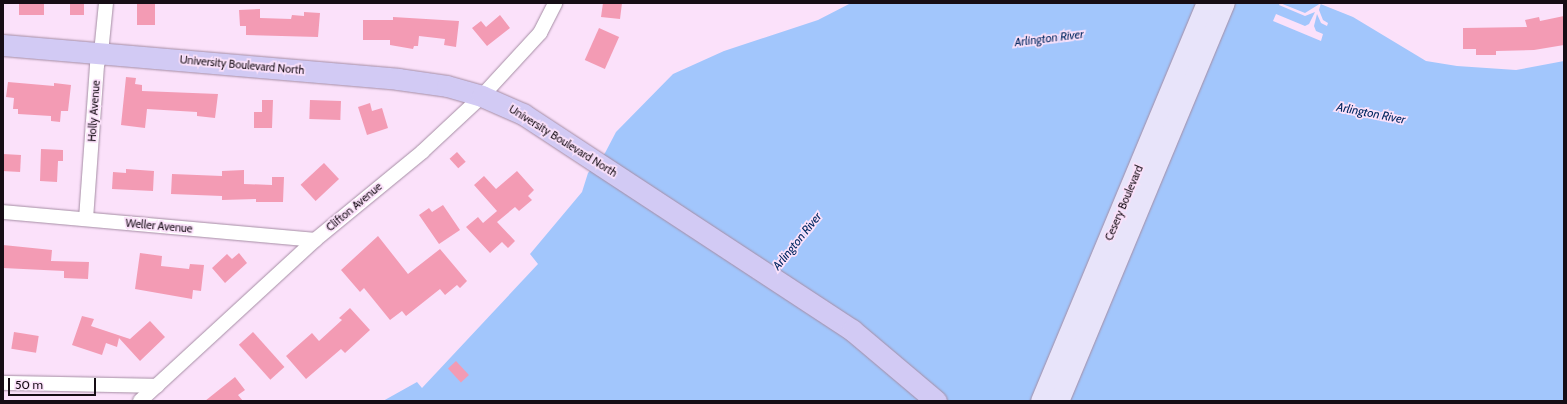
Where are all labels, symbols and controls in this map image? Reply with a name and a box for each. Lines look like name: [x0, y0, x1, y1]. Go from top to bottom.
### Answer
water label: Arlington River: [1014, 27, 1084, 49]
street label: University Boulevard North: [179, 53, 305, 77]
street label: Holly Avenue: [85, 80, 103, 142]
water label: Arlington River: [1335, 99, 1407, 127]
street label: University Boulevard North: [506, 102, 620, 180]
street label: Cesery Boulevard: [1102, 163, 1146, 243]
street label: Clifton Avenue: [323, 180, 385, 234]
water label: Arlington River: [769, 209, 825, 273]
street label: Weller Avenue: [125, 216, 193, 236]
scale bar: [10, 370, 98, 396]
text: 50 m: [15, 377, 43, 392]

